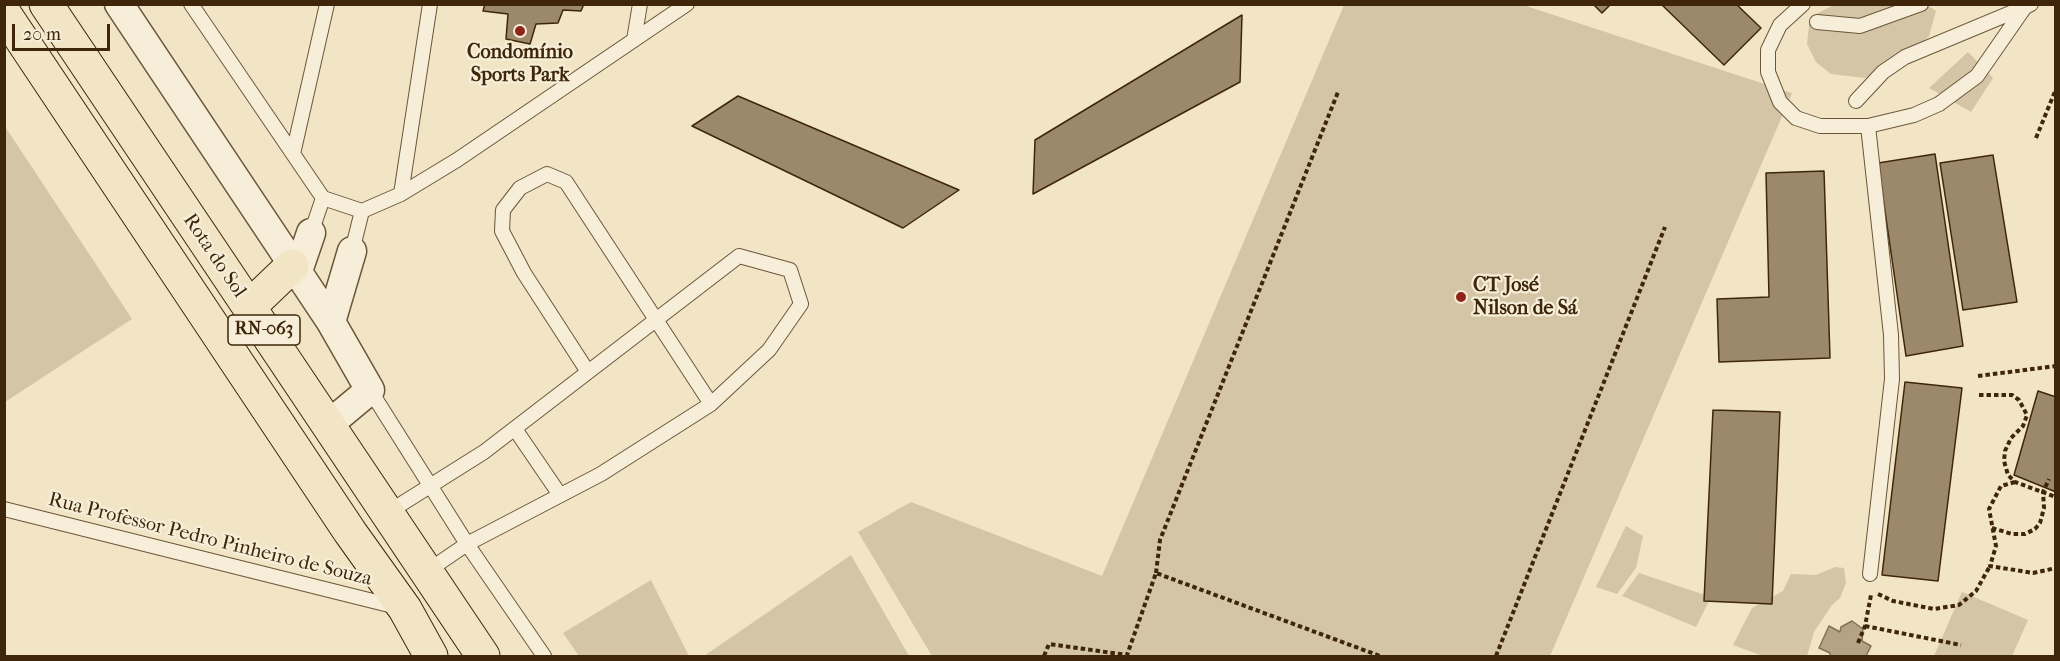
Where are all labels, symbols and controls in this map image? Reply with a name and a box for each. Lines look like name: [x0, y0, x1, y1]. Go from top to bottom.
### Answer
scale bar: [15, 12, 112, 50]
text: 20 m: [23, 24, 61, 45]
marker: Condomínio Sports Park: [513, 24, 527, 38]
place label: Condomínio Sports Park: [467, 41, 573, 88]
street label: Rota do Sol: [177, 209, 251, 303]
place label: CT José Nilson de Sá: [1473, 274, 1577, 321]
marker: CT José Nilson de Sá: [1454, 290, 1468, 304]
road number: RN-063: [228, 315, 300, 345]
street label: Rua Professor Pedro Pinheiro de Souza: [46, 488, 374, 592]

